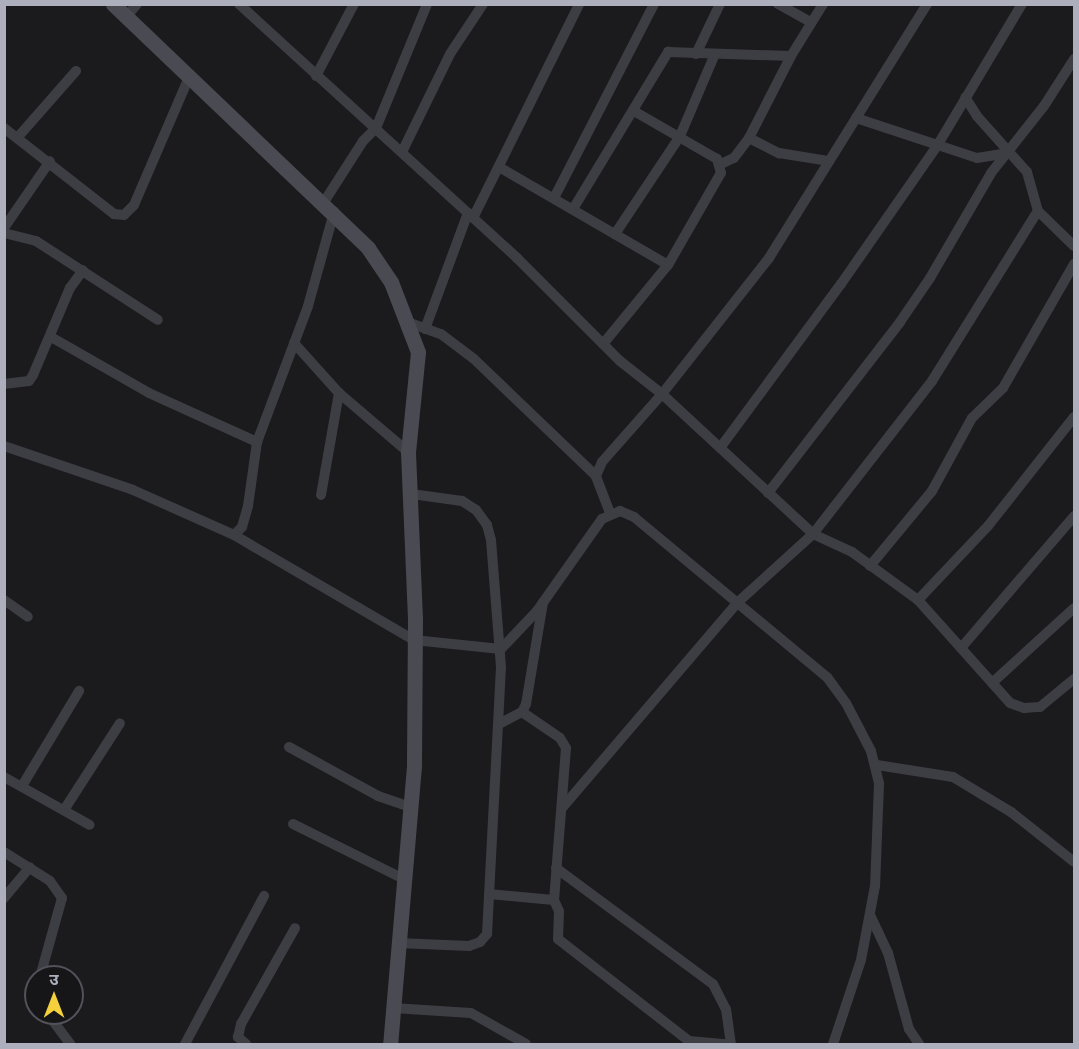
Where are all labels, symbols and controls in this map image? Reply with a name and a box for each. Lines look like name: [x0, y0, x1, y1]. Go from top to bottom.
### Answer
north arrow: [24, 965, 84, 1025]
text: उ: [49, 969, 59, 988]

